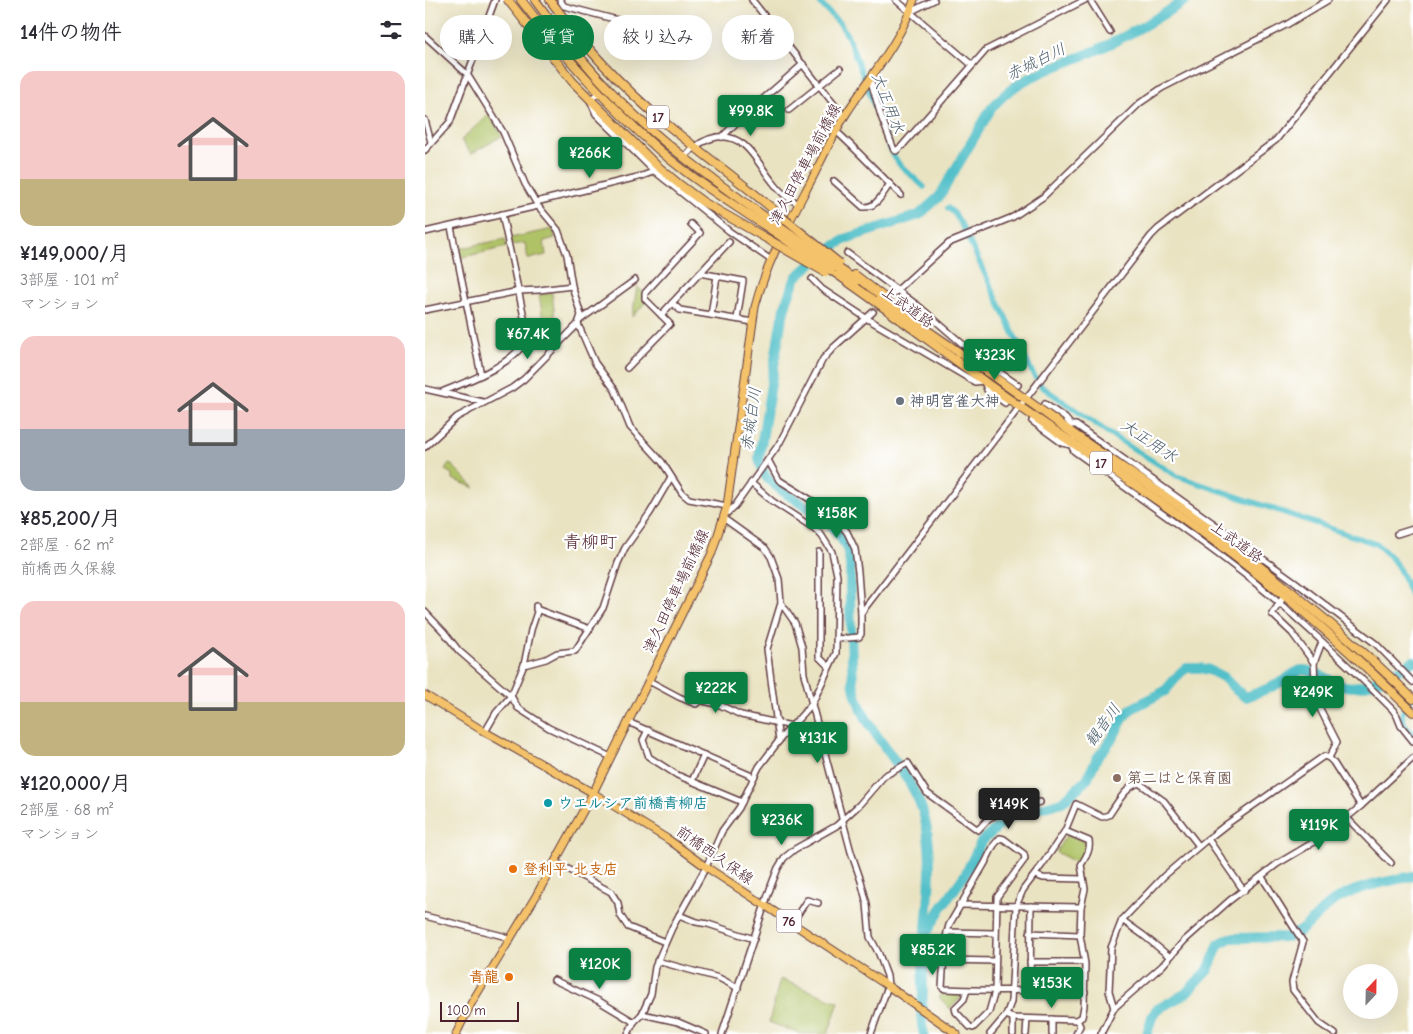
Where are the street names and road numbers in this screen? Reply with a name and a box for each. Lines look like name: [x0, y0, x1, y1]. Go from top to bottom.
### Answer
street label: 津久田停車場前橋線: [765, 100, 845, 228]
road number: 17: [647, 105, 669, 128]
street label: 上武道路: [878, 282, 938, 332]
road number: 17: [1090, 452, 1112, 474]
street label: 上武道路: [1207, 517, 1267, 567]
street label: 津久田停車場前橋線: [639, 526, 713, 656]
street label: 前橋西久保線: [673, 822, 757, 888]
road number: 76: [777, 909, 801, 932]

